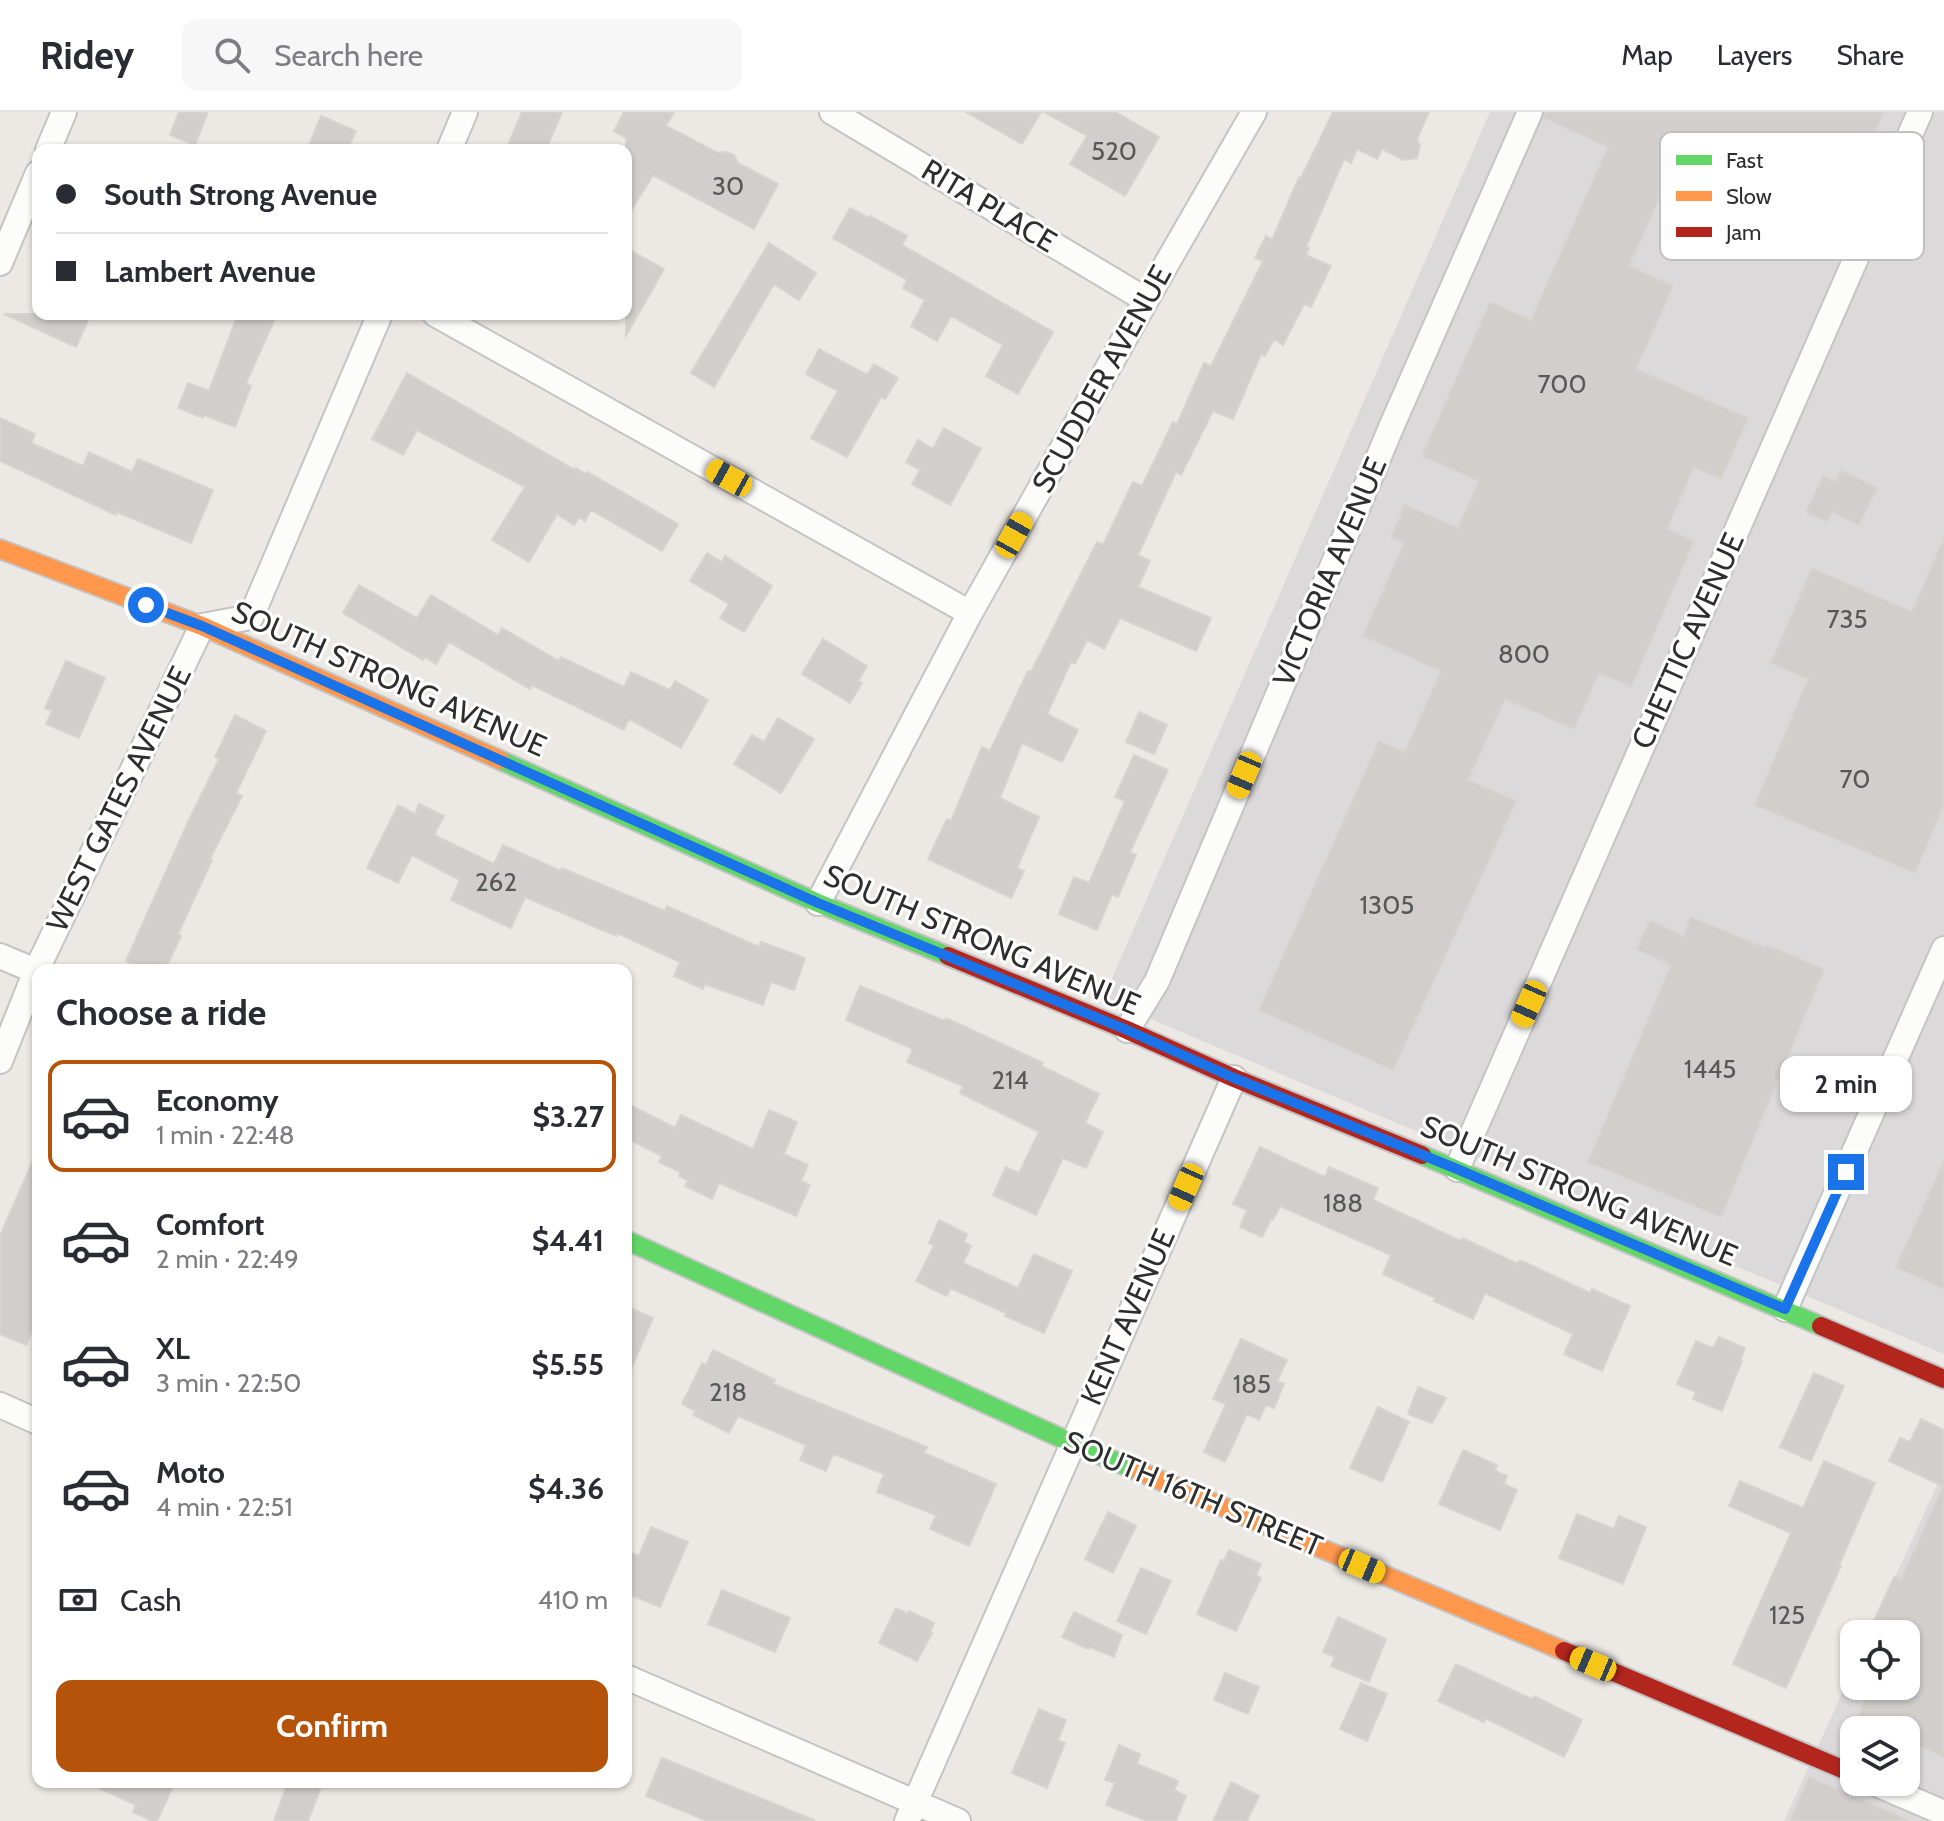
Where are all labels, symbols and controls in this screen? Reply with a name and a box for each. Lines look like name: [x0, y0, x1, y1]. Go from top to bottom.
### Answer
search box: [182, 19, 742, 91]
text: Ridey: [40, 32, 134, 79]
icon: search: [210, 33, 254, 77]
text: Search here: [274, 37, 423, 74]
text: Map: [1621, 38, 1673, 72]
text: Layers: [1717, 38, 1792, 72]
text: Share: [1836, 38, 1904, 72]
legend: [1660, 132, 1924, 260]
house number: 520: [1091, 135, 1137, 167]
text: Fast: [1726, 147, 1764, 174]
street label: RITA PLACE: [915, 151, 1063, 260]
house number: 30: [712, 170, 744, 202]
text: South Strong Avenue: [104, 176, 377, 213]
text: Slow: [1726, 183, 1772, 210]
text: Jam: [1725, 219, 1761, 246]
text: Lambert Avenue: [104, 253, 316, 290]
street label: SCUDDER AVENUE: [1024, 259, 1179, 499]
house number: 700: [1537, 368, 1587, 400]
street label: VICTORIA AVENUE: [1265, 452, 1394, 692]
car: [702, 456, 756, 500]
car: [992, 508, 1036, 562]
street label: CHETTIC AVENUE: [1623, 527, 1752, 755]
route start: [128, 587, 164, 623]
street label: SOUTH STRONG AVENUE: [226, 592, 552, 765]
house number: 735: [1826, 603, 1868, 635]
house number: 800: [1498, 638, 1550, 670]
street label: WEST GATES AVENUE: [38, 660, 199, 937]
car: [1224, 748, 1264, 802]
house number: 70: [1840, 763, 1871, 795]
street label: SOUTH STRONG AVENUE: [818, 856, 1146, 1023]
house number: 262: [475, 866, 517, 898]
house number: 1305: [1360, 889, 1414, 921]
car: [1508, 977, 1550, 1031]
text: Choose a ride: [56, 990, 266, 1034]
house number: 1445: [1684, 1053, 1736, 1085]
callout: 2 min: [1780, 1056, 1912, 1112]
house number: 214: [991, 1064, 1029, 1096]
text: 2 min: [1815, 1068, 1877, 1100]
icon: car: [60, 1080, 132, 1152]
text: Economy: [156, 1082, 279, 1119]
text: $3.27: [533, 1098, 604, 1135]
street label: SOUTH STRONG AVENUE: [1415, 1107, 1743, 1274]
text: 1 min · 22:48: [156, 1119, 295, 1151]
route end: [1828, 1154, 1864, 1190]
car: [1165, 1160, 1207, 1214]
house number: 188: [1323, 1187, 1363, 1219]
icon: car: [60, 1204, 132, 1276]
text: Comfort: [156, 1206, 264, 1243]
text: $4.41: [532, 1222, 604, 1259]
street label: KENT AVENUE: [1072, 1223, 1183, 1411]
text: 2 min · 22:49: [156, 1243, 299, 1275]
icon: car: [60, 1328, 132, 1400]
text: XL: [156, 1330, 190, 1367]
text: $5.55: [532, 1346, 604, 1383]
text: 3 min · 22:50: [156, 1367, 302, 1399]
house number: 185: [1233, 1368, 1271, 1400]
house number: 218: [709, 1376, 747, 1408]
street label: SOUTH 16TH STREET: [1058, 1422, 1328, 1565]
icon: car: [60, 1452, 132, 1524]
text: Moto: [156, 1454, 225, 1491]
text: $4.36: [528, 1470, 604, 1507]
text: 4 min · 22:51: [156, 1491, 293, 1523]
car: [1335, 1546, 1389, 1586]
icon: cash: [56, 1578, 100, 1622]
text: Cash: [120, 1582, 182, 1619]
text: 410 m: [538, 1584, 608, 1616]
house number: 125: [1769, 1599, 1805, 1631]
map controls: [1840, 1620, 1920, 1796]
button: locate: [1840, 1620, 1920, 1700]
car: [1566, 1644, 1620, 1684]
button: Confirm: [56, 1680, 608, 1772]
button: layers: [1840, 1716, 1920, 1796]

